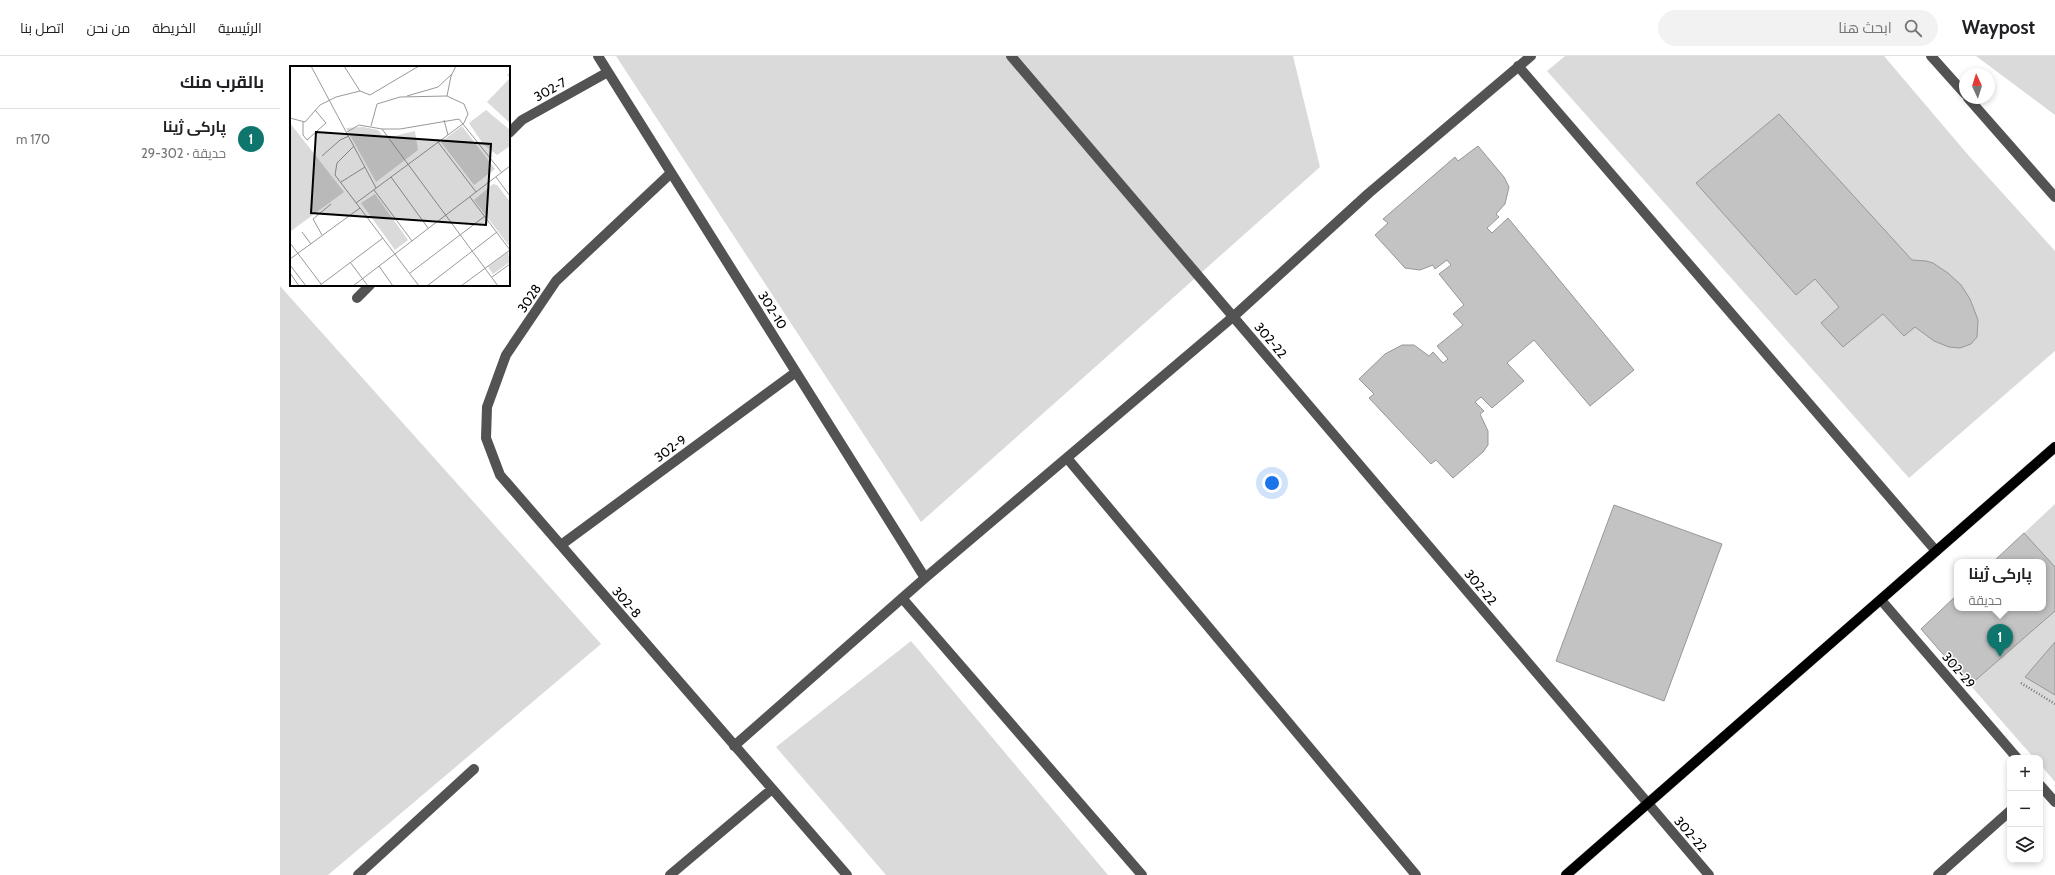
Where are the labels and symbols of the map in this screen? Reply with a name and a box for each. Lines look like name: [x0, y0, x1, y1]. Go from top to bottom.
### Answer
inset map: [290, 66, 510, 286]
north arrow: [1959, 68, 1995, 104]
street label: 302-7: [531, 73, 569, 104]
street label: 3028: [514, 281, 544, 315]
street label: 302-10: [755, 288, 791, 332]
street label: 302-22: [1251, 319, 1291, 361]
street label: 302-9: [651, 431, 689, 465]
your location: [1262, 473, 1282, 493]
street label: 302-22: [1461, 566, 1501, 608]
street label: 302-8: [609, 583, 645, 621]
pin: 1: [1987, 624, 2013, 657]
street label: 302-29: [1939, 649, 1979, 691]
street label: 302-22: [1671, 813, 1711, 855]

